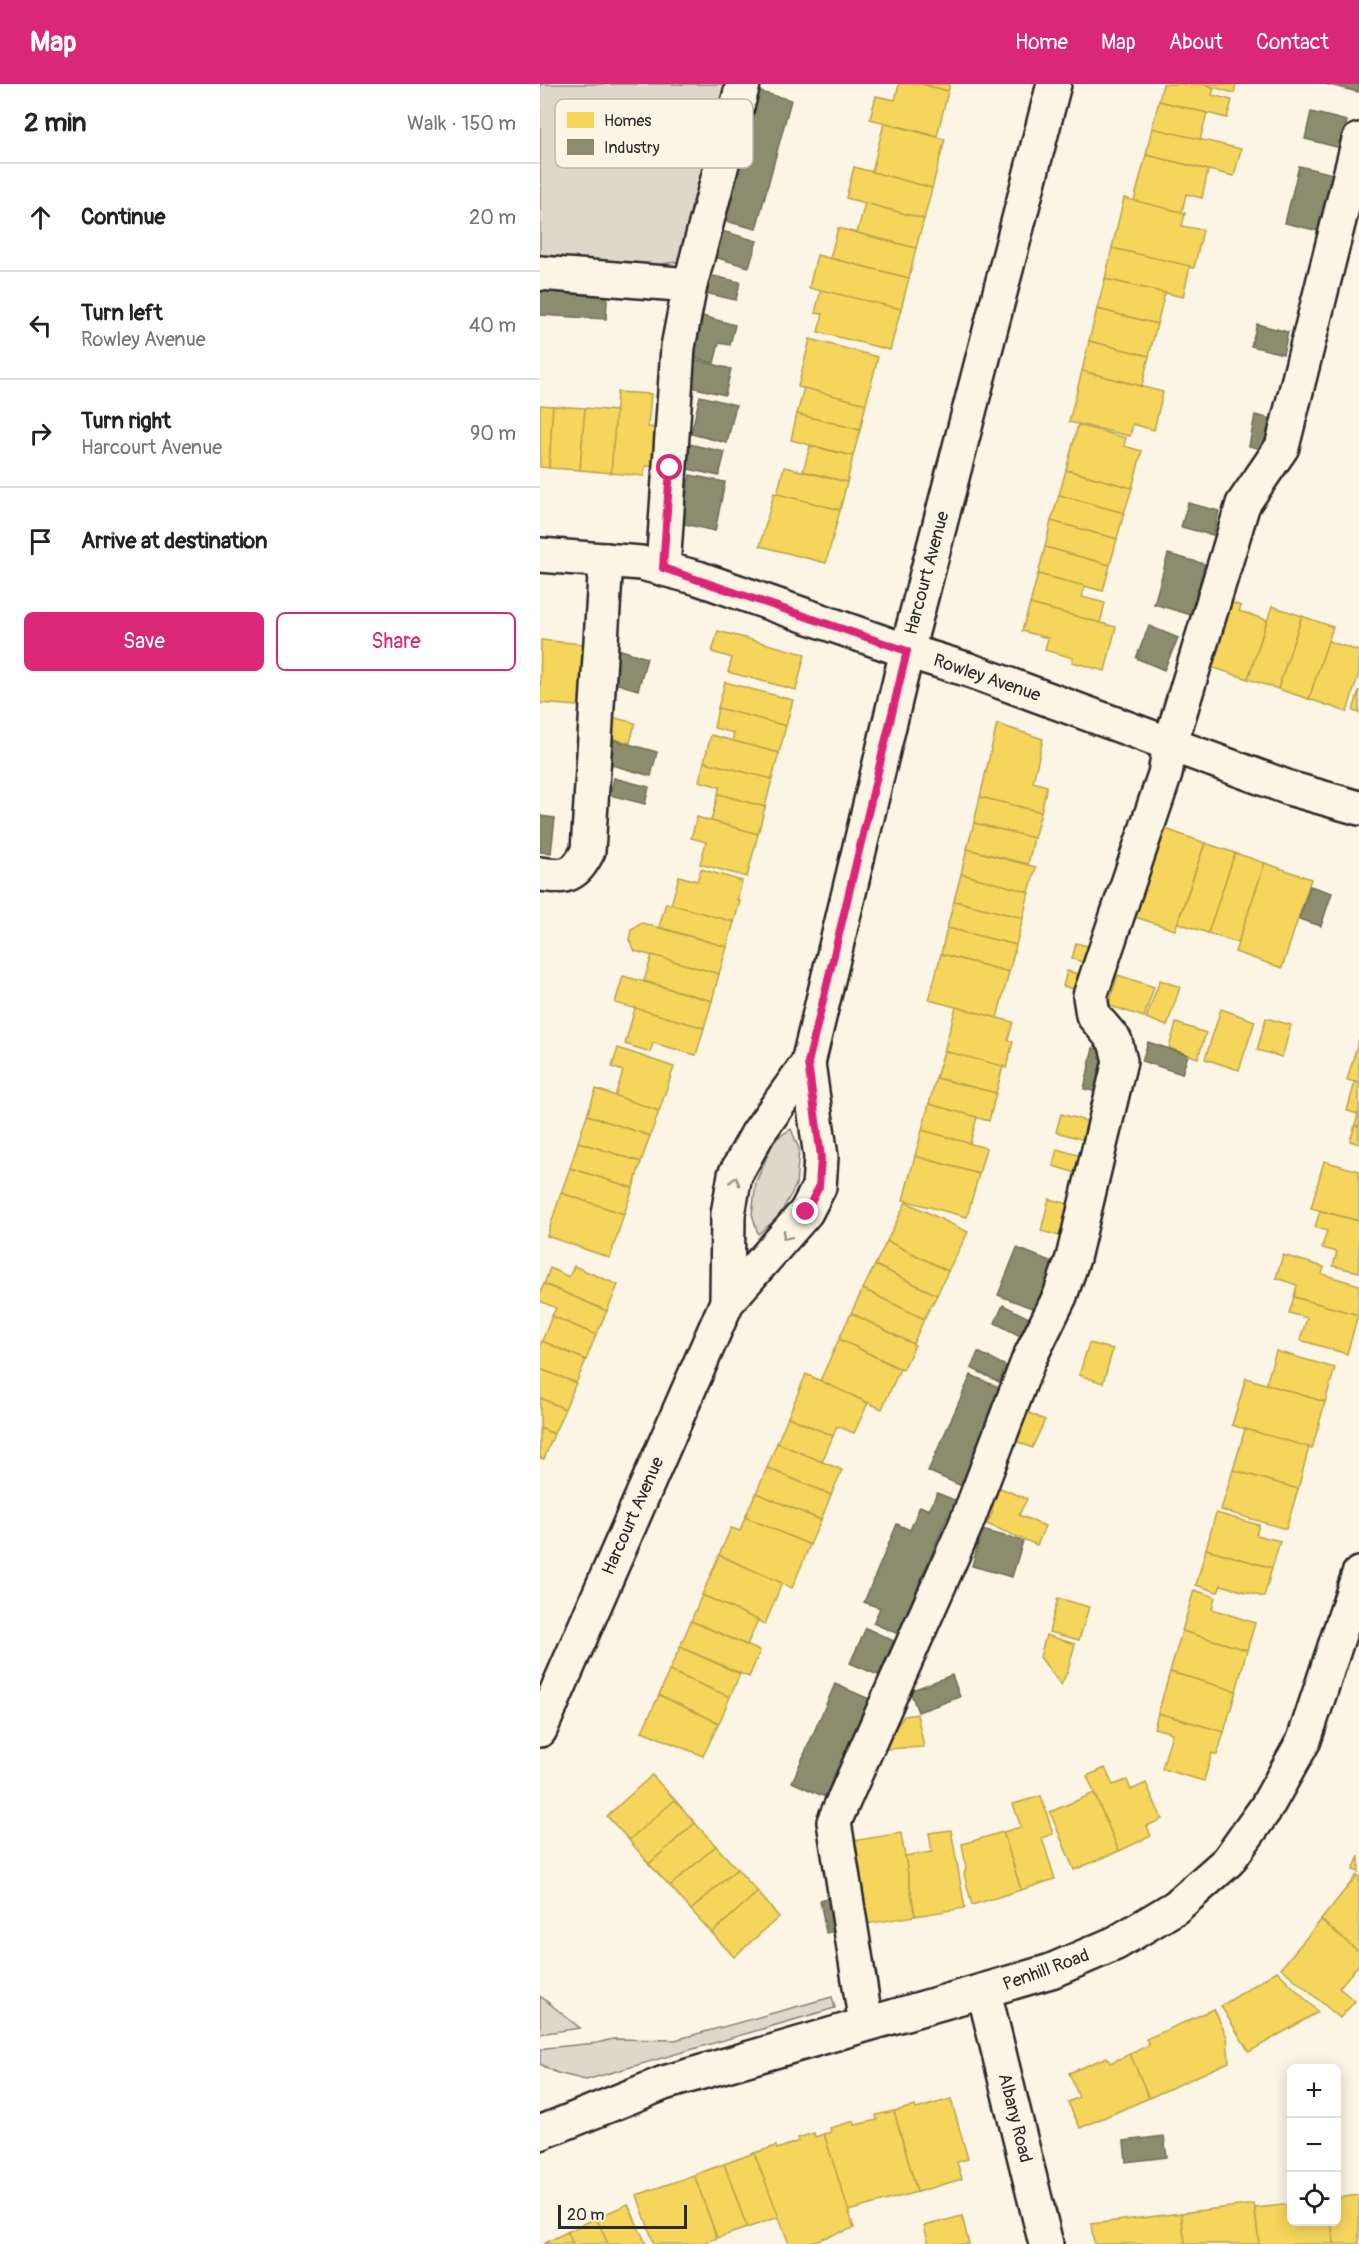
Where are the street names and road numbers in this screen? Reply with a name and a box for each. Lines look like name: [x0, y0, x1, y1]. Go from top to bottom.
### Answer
street label: Harcourt Avenue: [899, 509, 955, 637]
street label: Rowley Avenue: [930, 649, 1044, 707]
street label: Harcourt Avenue: [597, 1453, 669, 1579]
street label: Penhill Road: [1000, 1944, 1092, 1996]
street label: Albany Road: [993, 2071, 1037, 2165]

